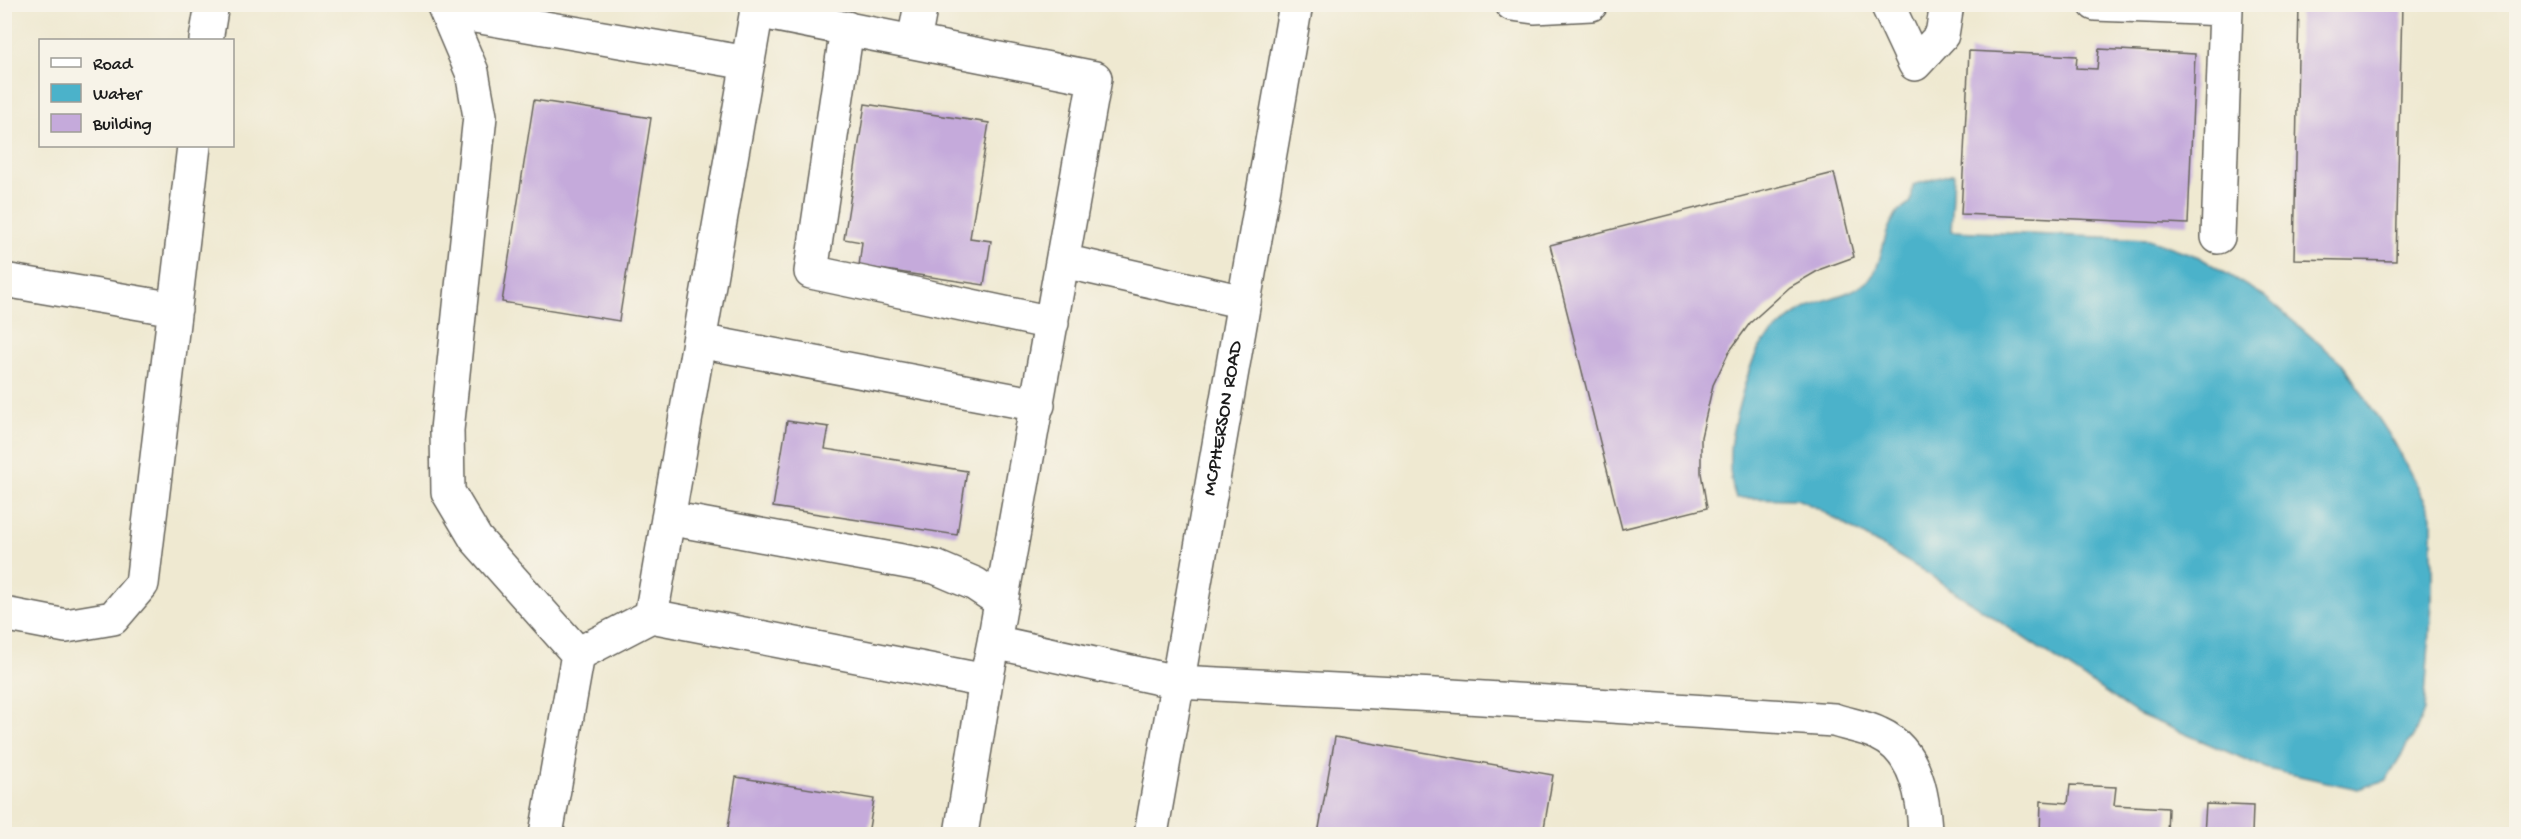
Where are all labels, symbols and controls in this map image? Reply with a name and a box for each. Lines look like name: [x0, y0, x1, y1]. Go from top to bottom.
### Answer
legend: [39, 39, 234, 147]
text: Road: [93, 55, 134, 76]
text: Water: [93, 85, 143, 106]
text: Building: [92, 115, 152, 136]
street label: MCPHERSON ROAD: [1199, 338, 1249, 497]

